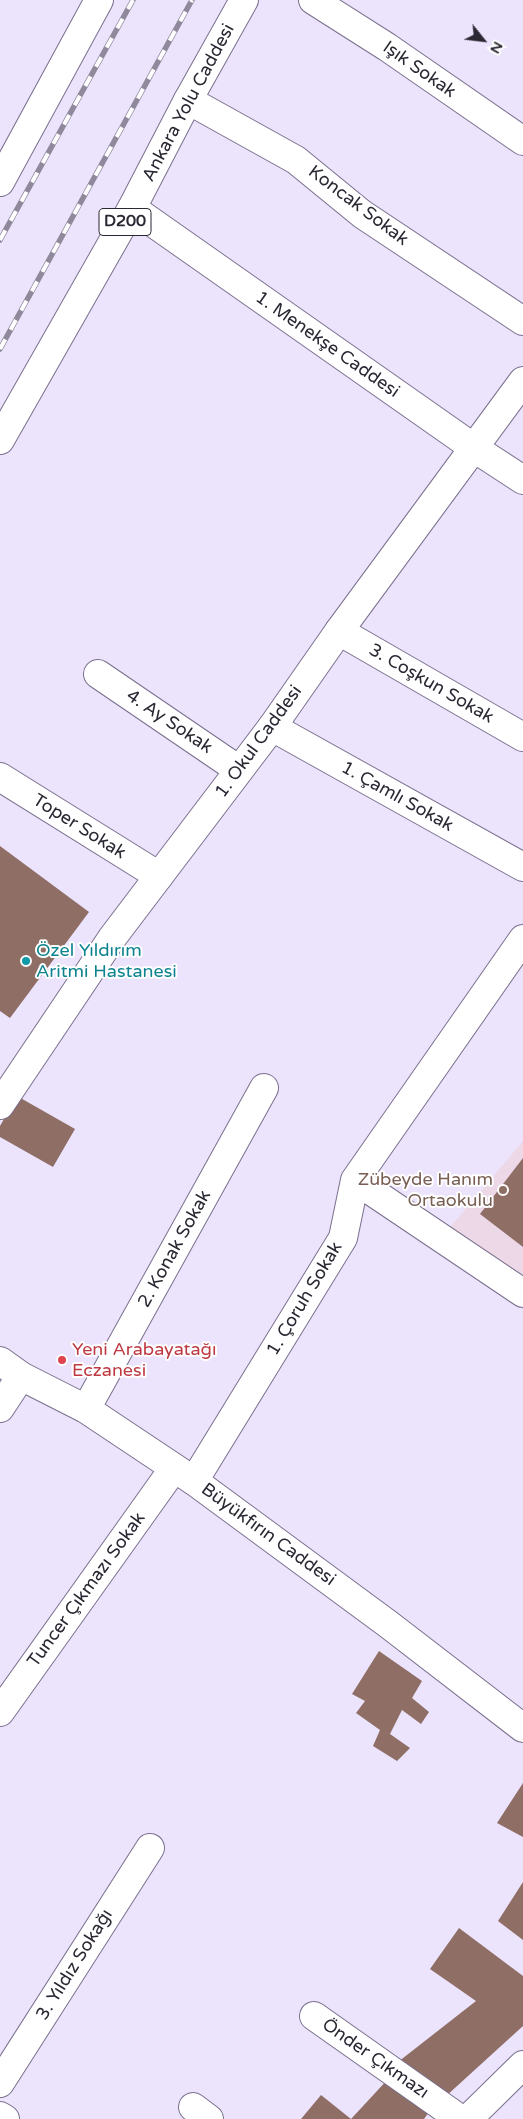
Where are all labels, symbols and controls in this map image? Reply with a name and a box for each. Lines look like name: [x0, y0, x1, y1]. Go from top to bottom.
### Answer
north arrow: [458, 15, 508, 65]
street label: Ankara Yolu Caddesi: [138, 20, 240, 186]
street label: Işık Sokak: [378, 37, 460, 103]
text: N: [486, 38, 507, 57]
street label: Koncak Sokak: [304, 161, 412, 251]
road number: D200: [99, 208, 151, 236]
street label: 1. Menekşe Caddesi: [251, 287, 403, 403]
street label: 3. Coşkun Sokak: [365, 640, 497, 728]
street label: 1. Okul Caddesi: [211, 682, 307, 802]
street label: 4. Ay Sokak: [122, 685, 216, 759]
street label: 1. Çamlı Sokak: [337, 757, 457, 837]
street label: Toper Sokak: [29, 790, 129, 864]
place label: Özel Yıldırım Aritmi Hastanesi: [36, 940, 177, 982]
marker: Özel Yıldırım Aritmi Hastanesi: [20, 955, 32, 967]
place label: Zübeyde Hanım Ortaokulu: [358, 1169, 493, 1212]
marker: Zübeyde Hanım Ortaokulu: [497, 1184, 509, 1196]
street label: 2. Konak Sokak: [134, 1187, 216, 1311]
street label: 1. Çoruh Sokak: [263, 1238, 347, 1360]
place label: Yeni Arabayatağı Eczanesi: [72, 1339, 216, 1382]
marker: Yeni Arabayatağı Eczanesi: [56, 1354, 68, 1366]
street label: Büyükfırın Caddesi: [197, 1479, 339, 1591]
street label: Tuncer Çıkmazı Sokak: [24, 1508, 150, 1672]
street label: 3. Yıldız Sokağı: [32, 1905, 118, 2025]
street label: Önder Çıkmazı: [317, 2014, 433, 2104]

